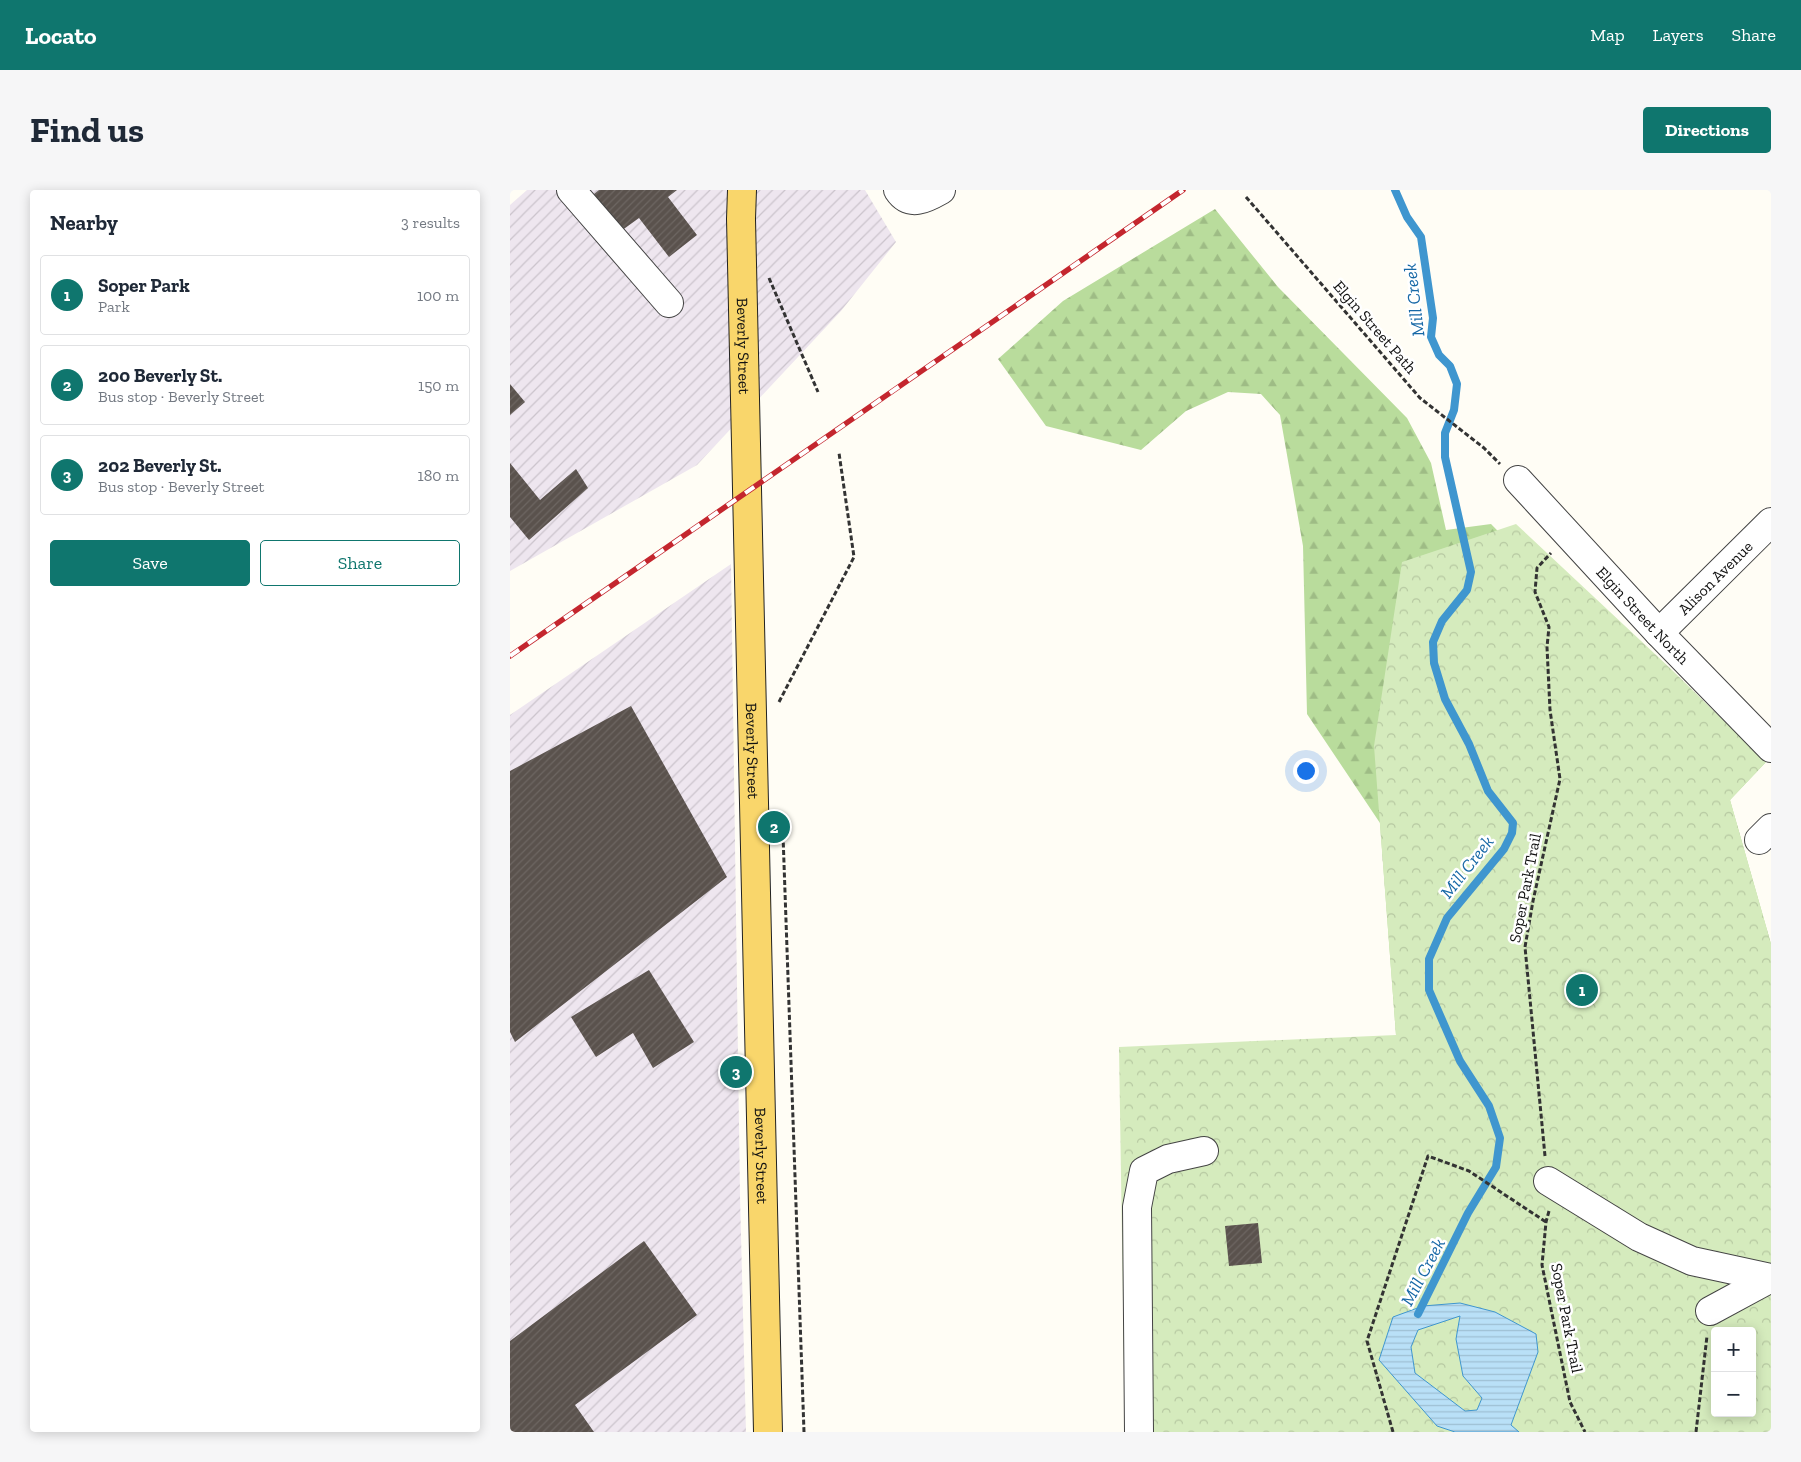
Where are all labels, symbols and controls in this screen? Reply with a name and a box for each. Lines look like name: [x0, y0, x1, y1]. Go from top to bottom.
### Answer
text: Locato: [25, 21, 97, 50]
text: Map: [1590, 24, 1625, 46]
text: Layers: [1653, 24, 1704, 46]
text: Share: [1732, 24, 1776, 46]
button: Directions: [1643, 107, 1771, 153]
text: Find us: [30, 109, 144, 151]
text: Nearby: [50, 210, 118, 235]
text: 3 results: [401, 213, 460, 232]
water label: Mill Creek: [1399, 262, 1429, 338]
text: Soper Park: [98, 274, 190, 297]
street label: Elgin Street Path: [1329, 277, 1421, 377]
text: 1: [64, 286, 70, 305]
text: 100 m: [417, 286, 459, 305]
text: Park: [98, 297, 130, 316]
street label: Beverly Street: [733, 297, 754, 395]
text: 200 Beverly St.: [98, 364, 222, 387]
text: 2: [63, 376, 71, 395]
text: 150 m: [418, 376, 459, 395]
text: Bus stop · Beverly Street: [98, 387, 265, 406]
text: 202 Beverly St.: [98, 454, 222, 477]
text: 3: [63, 466, 71, 485]
text: 180 m: [418, 466, 459, 485]
text: Bus stop · Beverly Street: [98, 477, 265, 496]
street label: Alison Avenue: [1674, 536, 1756, 618]
button: Save: [50, 540, 250, 586]
button: Share: [260, 540, 460, 586]
street label: Elgin Street North: [1593, 562, 1693, 668]
street label: Beverly Street: [742, 702, 763, 799]
your location: [1293, 758, 1319, 784]
pin: 2: [758, 808, 790, 846]
water label: Mill Creek: [1436, 831, 1498, 903]
street label: Soper Park Trail: [1505, 832, 1545, 944]
pin: 1: [1566, 971, 1598, 1009]
pin: 3: [720, 1053, 752, 1091]
street label: Beverly Street: [751, 1107, 772, 1204]
water label: Mill Creek: [1396, 1234, 1450, 1310]
street label: Soper Park Trail: [1547, 1262, 1587, 1374]
map controls: [1711, 1327, 1756, 1417]
button: +: [1711, 1327, 1756, 1372]
button: −: [1711, 1372, 1756, 1417]

